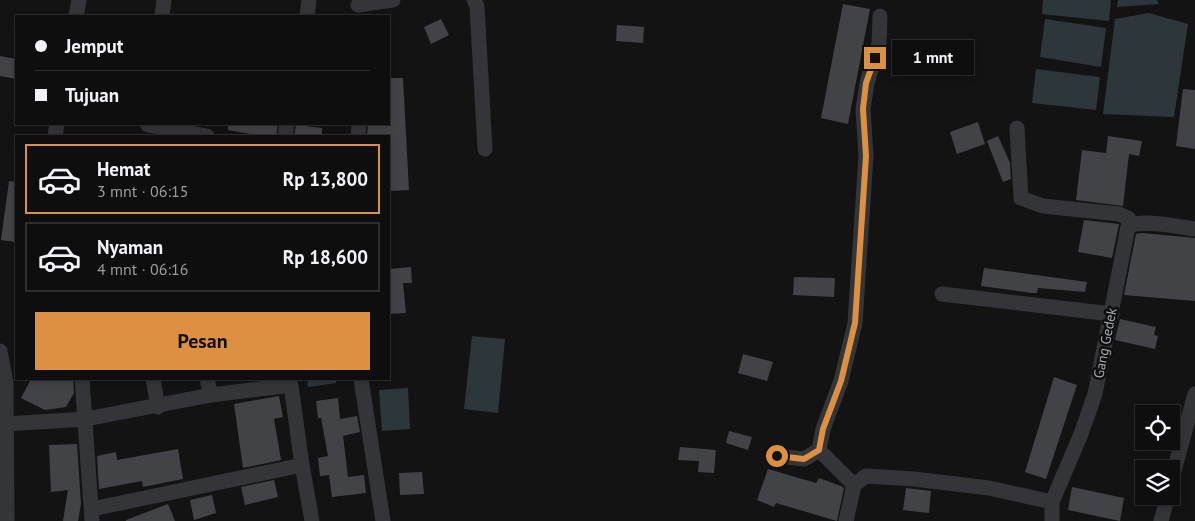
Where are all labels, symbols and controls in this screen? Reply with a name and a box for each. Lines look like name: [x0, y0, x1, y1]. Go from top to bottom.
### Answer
text: Jemput: [65, 34, 123, 58]
callout: 1 mnt: [892, 40, 975, 76]
route end: [864, 47, 886, 69]
text: 1 mnt: [913, 47, 953, 67]
text: Tujuan: [65, 83, 119, 107]
icon: car: [37, 157, 82, 202]
text: Hemat: [97, 157, 150, 181]
text: Rp 13,800: [283, 167, 368, 191]
text: 3 mnt · 06:15: [97, 181, 188, 201]
icon: car: [37, 235, 82, 280]
text: Nyaman: [97, 235, 163, 259]
text: Rp 18,600: [283, 245, 368, 269]
text: 4 mnt · 06:16: [97, 259, 188, 279]
street label: Gang Gedek: [1089, 306, 1121, 380]
button: Pesan: [35, 312, 370, 370]
map controls: [1135, 405, 1180, 505]
button: locate: [1135, 405, 1180, 450]
route start: [766, 445, 788, 467]
button: layers: [1135, 460, 1180, 505]

